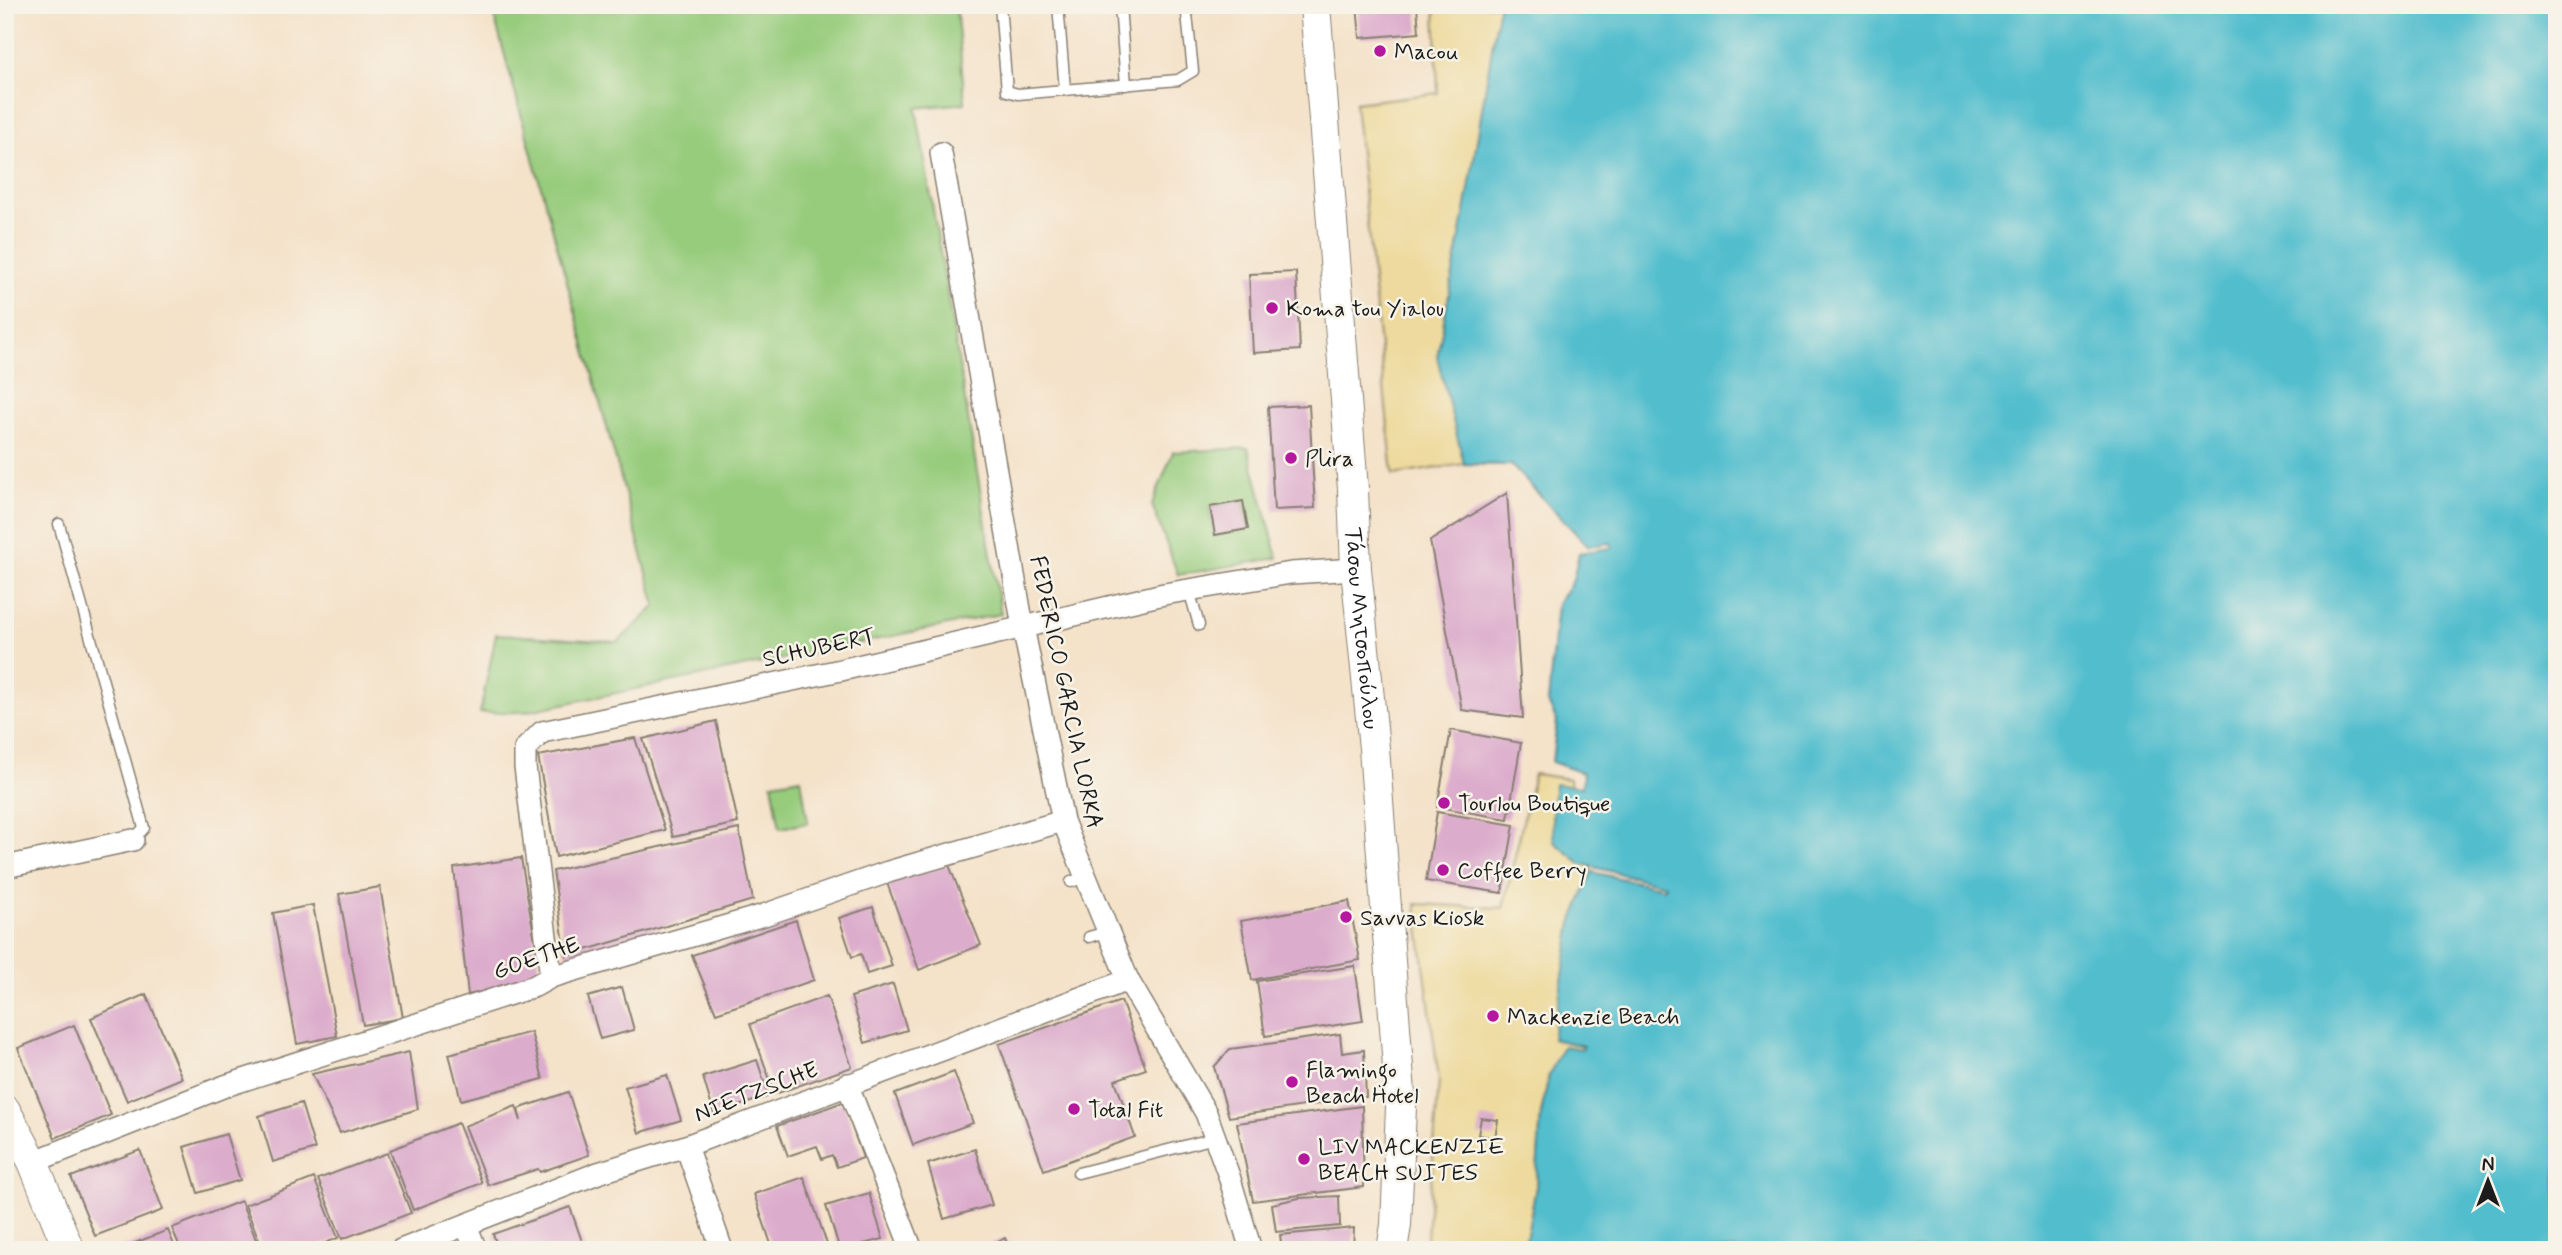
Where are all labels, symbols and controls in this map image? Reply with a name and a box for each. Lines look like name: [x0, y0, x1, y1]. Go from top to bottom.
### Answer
place label: Macou: [1394, 38, 1459, 68]
marker: Macou: [1372, 43, 1388, 59]
place label: Koma tou Yialou: [1286, 295, 1444, 325]
marker: Koma tou Yialou: [1264, 300, 1280, 316]
place label: Plira: [1305, 445, 1354, 475]
marker: Plira: [1283, 450, 1299, 466]
street label: Τάσου Μητσοπούλου: [1337, 527, 1385, 731]
street label: FEDERICO GARCIA LORKA: [1021, 553, 1109, 832]
street label: SCHUBERT: [760, 622, 879, 676]
place label: Tourlou Boutique: [1458, 790, 1610, 820]
marker: Tourlou Boutique: [1436, 795, 1452, 811]
place label: Coffee Berry: [1457, 857, 1587, 887]
marker: Coffee Berry: [1435, 862, 1451, 878]
place label: Savvas Kiosk: [1360, 904, 1484, 934]
marker: Savvas Kiosk: [1338, 909, 1354, 925]
street label: GOETHE: [489, 930, 584, 988]
place label: Mackenzie Beach: [1507, 1003, 1679, 1033]
marker: Mackenzie Beach: [1485, 1008, 1501, 1024]
street label: NIETZSCHE: [690, 1055, 823, 1130]
place label: Flamingo Beach Hotel: [1306, 1056, 1419, 1112]
marker: Flamingo Beach Hotel: [1284, 1074, 1300, 1090]
place label: Total Fit: [1088, 1096, 1163, 1126]
marker: Total Fit: [1066, 1101, 1082, 1117]
place label: LIV MACKENZIE BEACH SUITES: [1318, 1133, 1504, 1189]
north arrow: [2454, 1146, 2524, 1216]
marker: LIV MACKENZIE BEACH SUITES: [1296, 1151, 1312, 1167]
text: N: [2482, 1153, 2494, 1178]

